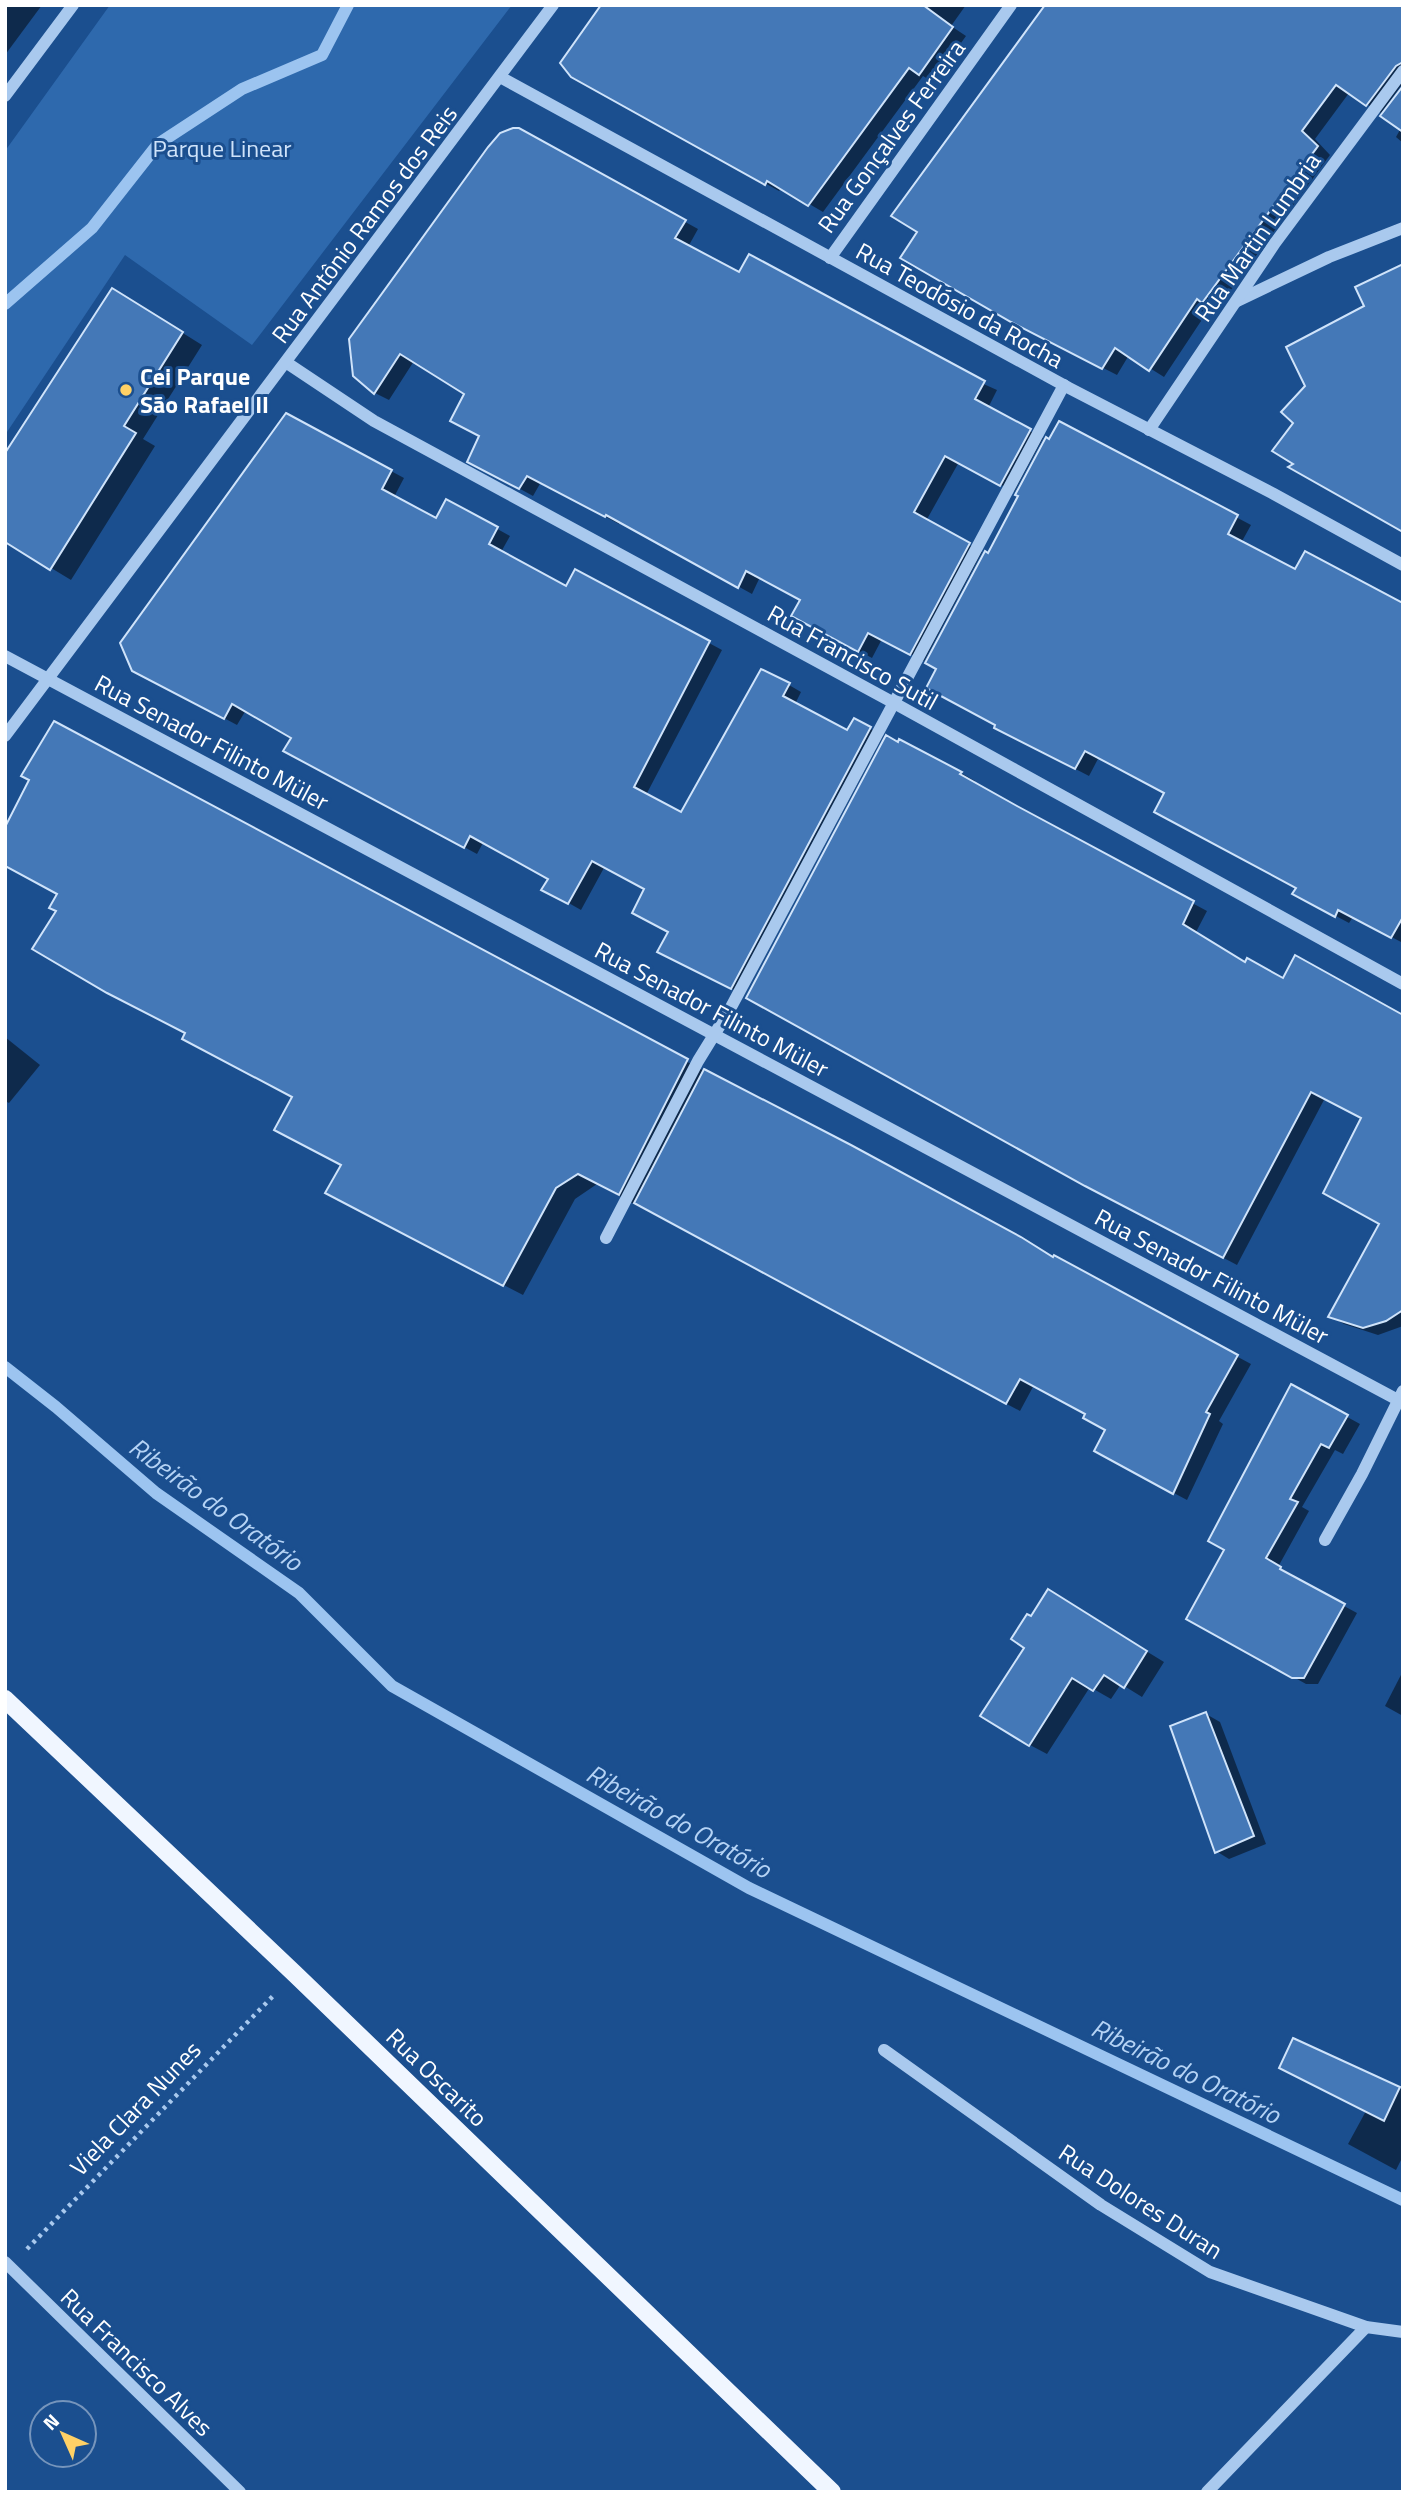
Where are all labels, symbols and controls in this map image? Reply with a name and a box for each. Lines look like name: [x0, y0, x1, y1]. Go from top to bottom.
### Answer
street label: Rua Gonçalves Ferreira: [808, 32, 974, 240]
street label: Rua Antônio Ramos dos Reis: [262, 97, 466, 351]
park label: Parque Linear: [153, 130, 291, 166]
street label: Rua Martin Lumbria: [1185, 145, 1329, 329]
street label: Rua Teodósio da Rocha: [850, 233, 1070, 377]
place label: Cei Parque São Rafael II: [140, 358, 269, 422]
marker: Cei Parque São Rafael II: [118, 382, 134, 398]
street label: Rua Francisco Sutil: [761, 595, 945, 719]
street label: Rua Senador Filinto Müler: [89, 665, 335, 819]
street label: Rua Senador Filinto Müler: [589, 932, 835, 1086]
street label: Rua Senador Filinto Müler: [1089, 1199, 1335, 1353]
water label: Ribeirão do Oratório: [121, 1428, 312, 1581]
water label: Ribeirão do Oratório: [579, 1754, 780, 1889]
water label: Ribeirão do Oratório: [1085, 2008, 1288, 2134]
street label: Rua Oscarito: [378, 2019, 496, 2135]
street label: Viela Clara Nunes: [61, 2032, 209, 2184]
street label: Rua Dolores Duran: [1052, 2134, 1230, 2268]
street label: Rua Francisco Alves: [53, 2280, 221, 2444]
north arrow: [28, 2399, 98, 2469]
text: N: [36, 2407, 66, 2437]

